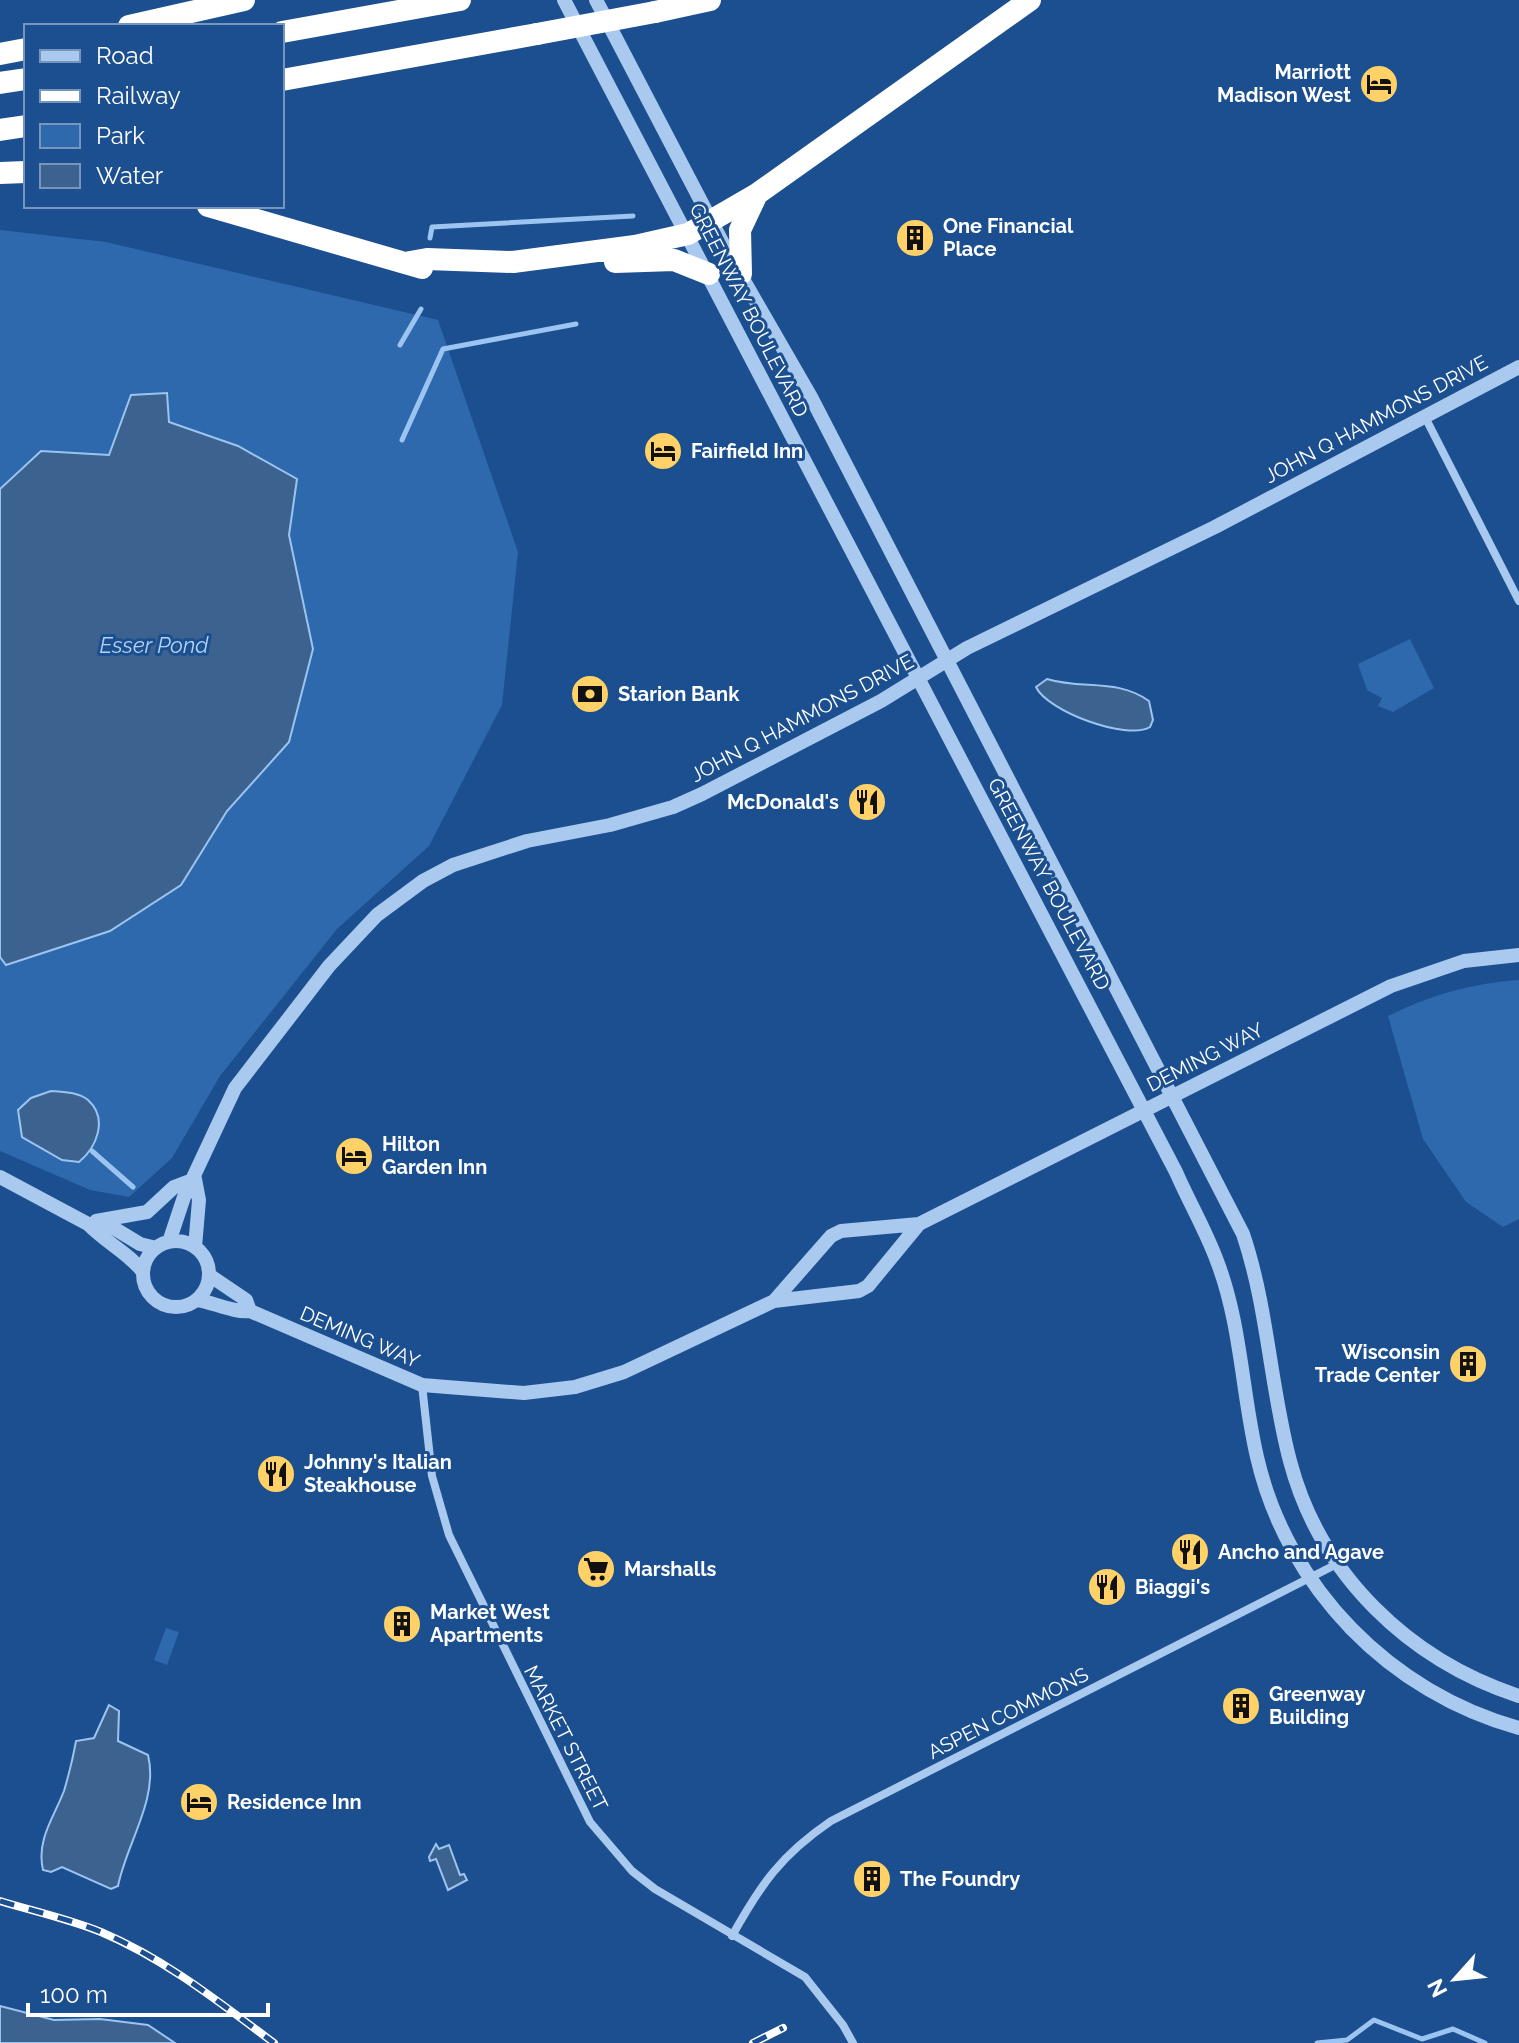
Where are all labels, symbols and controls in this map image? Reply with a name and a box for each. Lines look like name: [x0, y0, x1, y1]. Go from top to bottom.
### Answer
legend: [24, 24, 284, 208]
text: Road: [96, 41, 154, 70]
place label: Marriott Madison West: [1217, 60, 1351, 107]
hotel icon: Marriott Madison West: [1358, 63, 1400, 105]
text: Railway: [96, 81, 181, 110]
text: Park: [96, 121, 145, 150]
text: Water: [96, 161, 164, 190]
street label: GREENWAY BOULEVARD: [685, 199, 813, 421]
place label: One Financial Place: [943, 214, 1074, 261]
building icon: One Financial Place: [894, 217, 936, 259]
street label: JOHN Q HAMMONS DRIVE: [1260, 350, 1492, 488]
hotel icon: Fairfield Inn: [642, 430, 684, 472]
place label: Fairfield Inn: [691, 439, 803, 463]
water label: Esser Pond: [100, 632, 209, 658]
street label: JOHN Q HAMMONS DRIVE: [686, 649, 918, 787]
bank icon: Starion Bank: [569, 673, 611, 715]
place label: Starion Bank: [618, 682, 740, 706]
street label: GREENWAY BOULEVARD: [983, 774, 1115, 994]
restaurant icon: McDonald's: [846, 781, 888, 823]
place label: McDonald's: [727, 790, 839, 814]
street label: DEMING WAY: [1143, 1017, 1267, 1097]
place label: Hilton Garden Inn: [382, 1132, 487, 1179]
hotel icon: Hilton Garden Inn: [333, 1135, 375, 1177]
street label: DEMING WAY: [296, 1301, 424, 1373]
place label: Wisconsin Trade Center: [1315, 1340, 1440, 1387]
building icon: Wisconsin Trade Center: [1447, 1343, 1489, 1385]
place label: Johnny's Italian Steakhouse: [304, 1450, 452, 1497]
restaurant icon: Johnny's Italian Steakhouse: [255, 1453, 297, 1495]
restaurant icon: Ancho and Agave: [1169, 1531, 1211, 1573]
place label: Ancho and Agave: [1218, 1540, 1384, 1564]
supermarket icon: Marshalls: [575, 1548, 617, 1590]
place label: Marshalls: [624, 1557, 717, 1581]
restaurant icon: Biaggi's: [1086, 1566, 1128, 1608]
place label: Biaggi's: [1135, 1575, 1210, 1599]
place label: Market West Apartments: [430, 1600, 550, 1647]
building icon: Market West Apartments: [381, 1603, 423, 1645]
street label: MARKET STREET: [519, 1661, 613, 1815]
street label: ASPEN COMMONS: [924, 1662, 1092, 1764]
place label: Greenway Building: [1269, 1682, 1366, 1729]
building icon: Greenway Building: [1220, 1685, 1262, 1727]
hotel icon: Residence Inn: [178, 1781, 220, 1823]
place label: Residence Inn: [227, 1790, 362, 1814]
building icon: The Foundry: [851, 1858, 893, 1900]
place label: The Foundry: [900, 1867, 1020, 1891]
north arrow: [1415, 1939, 1495, 2019]
scale bar: [28, 1967, 268, 2017]
text: N: [1422, 1975, 1453, 2001]
text: 100 m: [40, 1980, 108, 2009]

